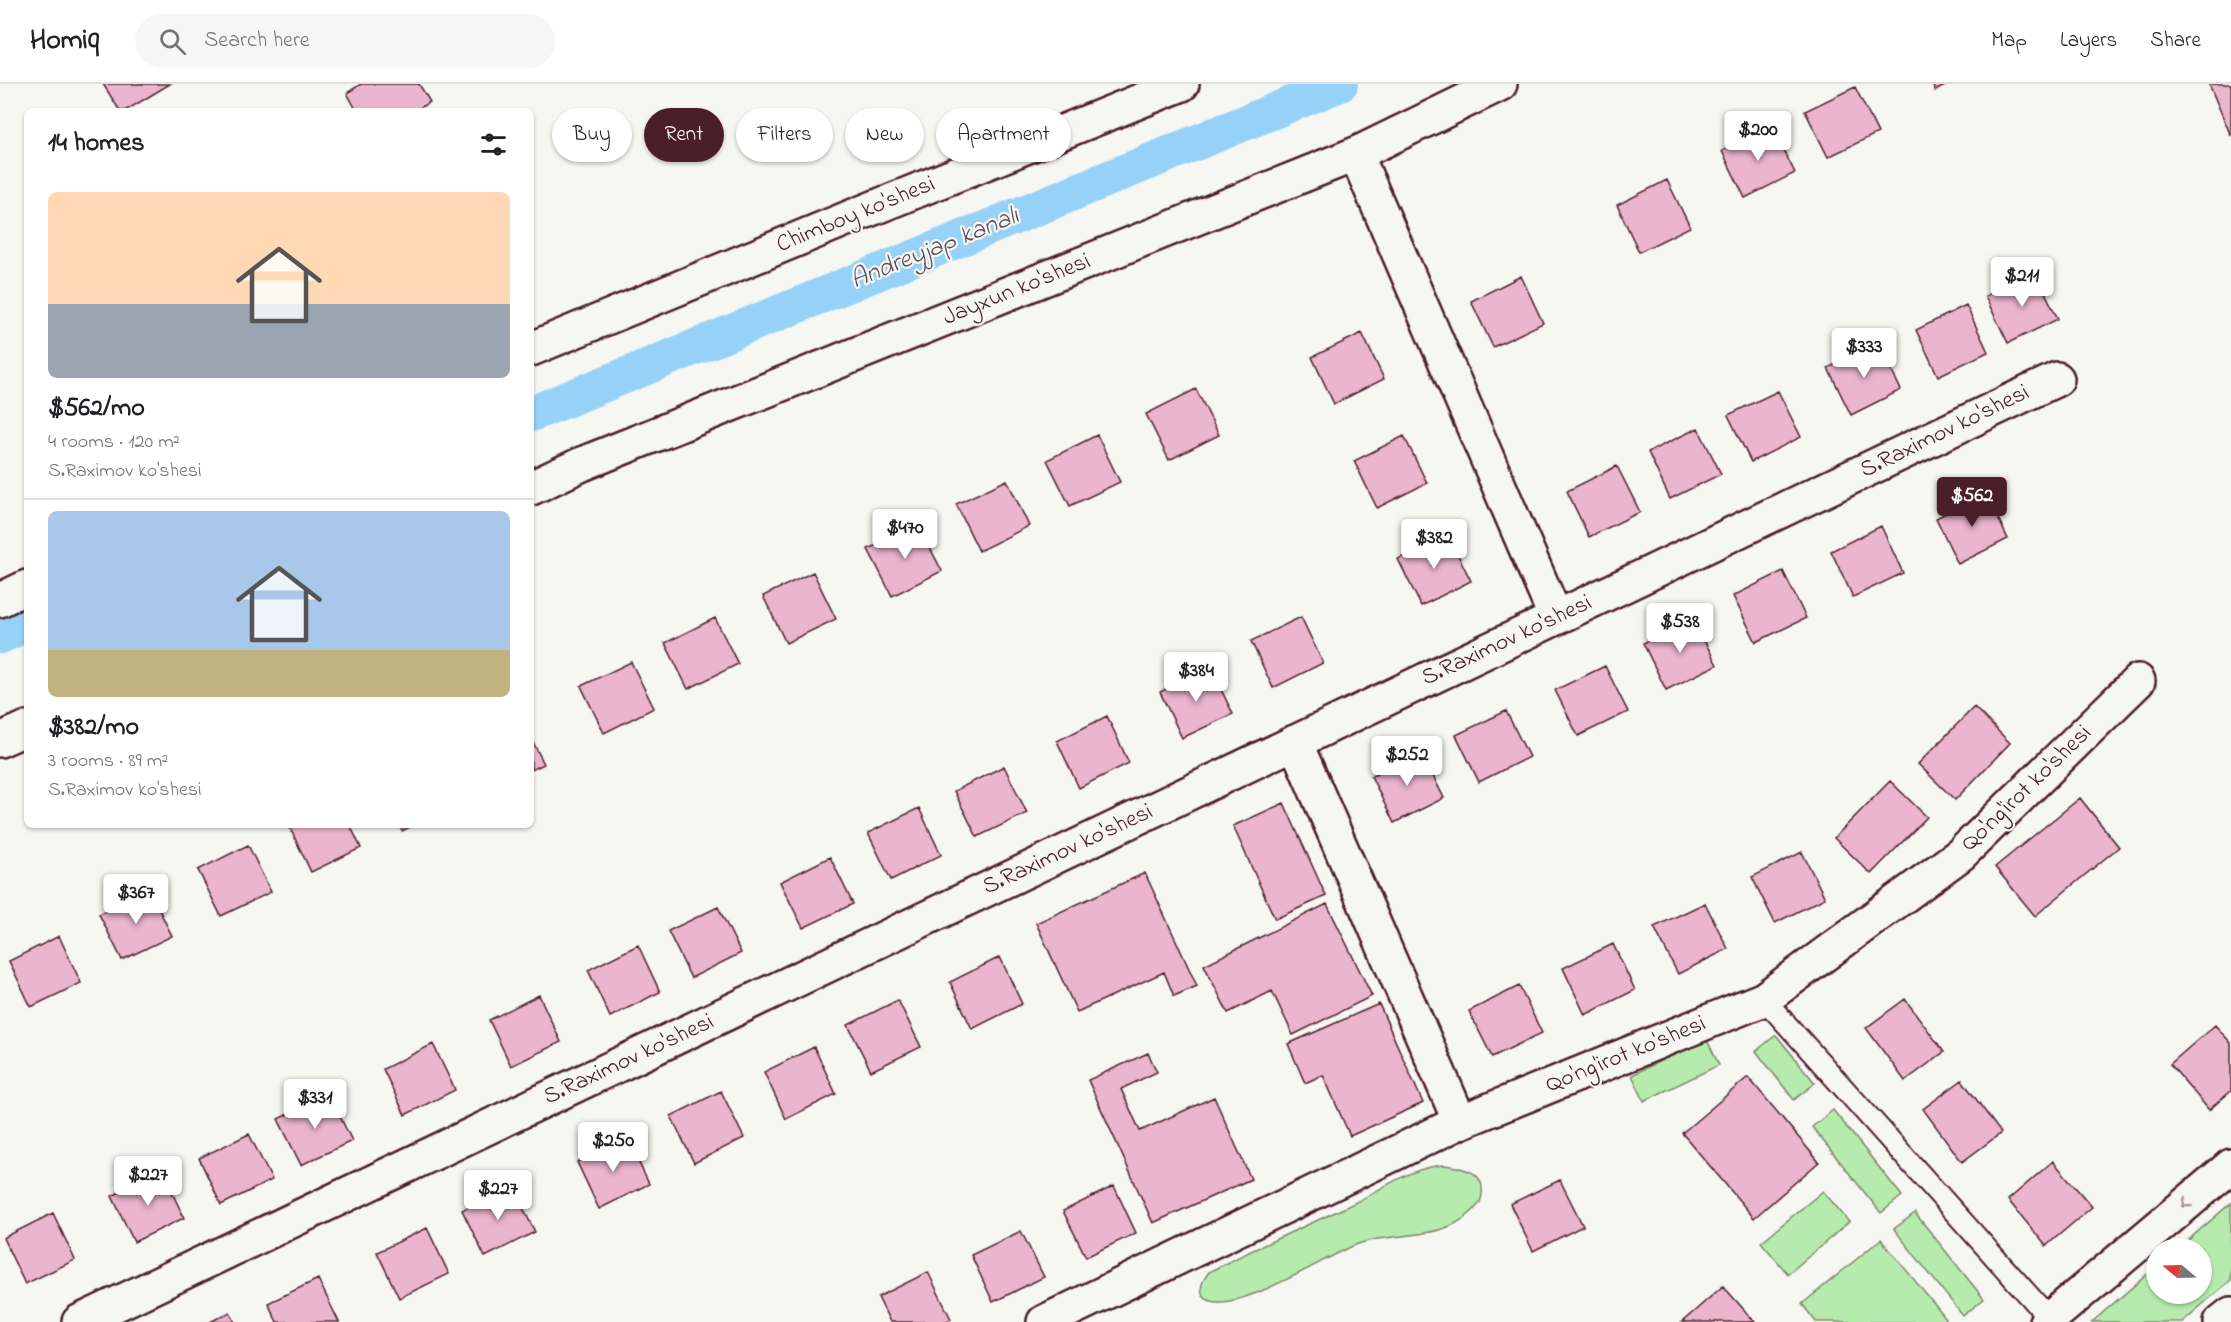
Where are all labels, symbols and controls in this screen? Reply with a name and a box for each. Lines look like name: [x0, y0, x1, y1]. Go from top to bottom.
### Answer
search box: [135, 14, 555, 68]
text: Homiq: [30, 21, 99, 62]
icon: search: [156, 25, 189, 58]
text: Search here: [204, 25, 310, 57]
text: Map: [1991, 26, 2027, 56]
text: Layers: [2060, 26, 2117, 56]
text: Share: [2150, 26, 2201, 56]
chip: Buy: [552, 108, 632, 162]
chip: Rent: [644, 108, 724, 162]
chip: Filters: [736, 108, 833, 162]
chip: New: [845, 108, 924, 162]
chip: Apartment: [936, 108, 1071, 162]
pin: $200: [1722, 111, 1794, 162]
text: $200: [1738, 116, 1778, 145]
text: 14 homes: [48, 125, 144, 163]
icon: filters: [477, 128, 510, 161]
street label: Chimboy ko'shesi: [771, 167, 941, 264]
water label: Andreyjap kanalı: [845, 197, 1026, 300]
icon: home: [225, 231, 333, 339]
street label: Jayxun ko'shesi: [938, 244, 1097, 336]
pin: $211: [1986, 257, 2058, 308]
text: $211: [2005, 262, 2039, 291]
pin: $333: [1828, 328, 1900, 379]
text: $333: [1846, 333, 1882, 362]
street label: S.Raximov ko'shesi: [1854, 376, 2036, 488]
text: $562/mo: [48, 390, 145, 428]
text: 4 rooms · 120 m²: [48, 428, 180, 457]
text: S.Raximov ko'shesi: [48, 457, 202, 486]
pin: $562: [1936, 477, 2008, 528]
text: $562: [1951, 482, 1993, 511]
pin: $470: [869, 509, 941, 560]
text: $470: [886, 514, 924, 543]
pin: $382: [1398, 519, 1470, 570]
text: $382: [1415, 524, 1453, 553]
icon: home: [225, 550, 333, 658]
street label: S.Raximov ko'shesi: [1416, 586, 1598, 696]
pin: $538: [1644, 603, 1716, 654]
text: $538: [1660, 608, 1700, 637]
pin: $384: [1160, 652, 1232, 703]
text: $384: [1178, 657, 1214, 686]
text: $382/mo: [48, 709, 139, 747]
street label: Qo'ng'irot ko'shesi: [1954, 717, 2100, 861]
pin: $252: [1371, 736, 1443, 787]
text: $252: [1385, 741, 1429, 770]
text: 3 rooms · 89 m²: [48, 747, 168, 776]
text: S.Raximov ko'shesi: [48, 776, 202, 805]
street label: S.Raximov ko'shesi: [977, 795, 1159, 905]
pin: $367: [100, 874, 172, 925]
text: $367: [117, 879, 155, 908]
street label: S.Raximov ko'shesi: [538, 1005, 720, 1115]
street label: Qo'ng'irot ko'shesi: [1541, 1007, 1711, 1103]
pin: $331: [279, 1079, 351, 1130]
text: $331: [298, 1084, 332, 1113]
pin: $250: [577, 1122, 649, 1173]
text: $250: [592, 1127, 634, 1156]
pin: $227: [112, 1156, 184, 1207]
text: $227: [128, 1161, 168, 1190]
pin: $227: [462, 1170, 534, 1221]
text: $227: [478, 1175, 518, 1204]
one-way arrow: [2182, 1196, 2193, 1207]
north arrow: [2146, 1238, 2212, 1304]
map controls: [2146, 1238, 2212, 1304]

